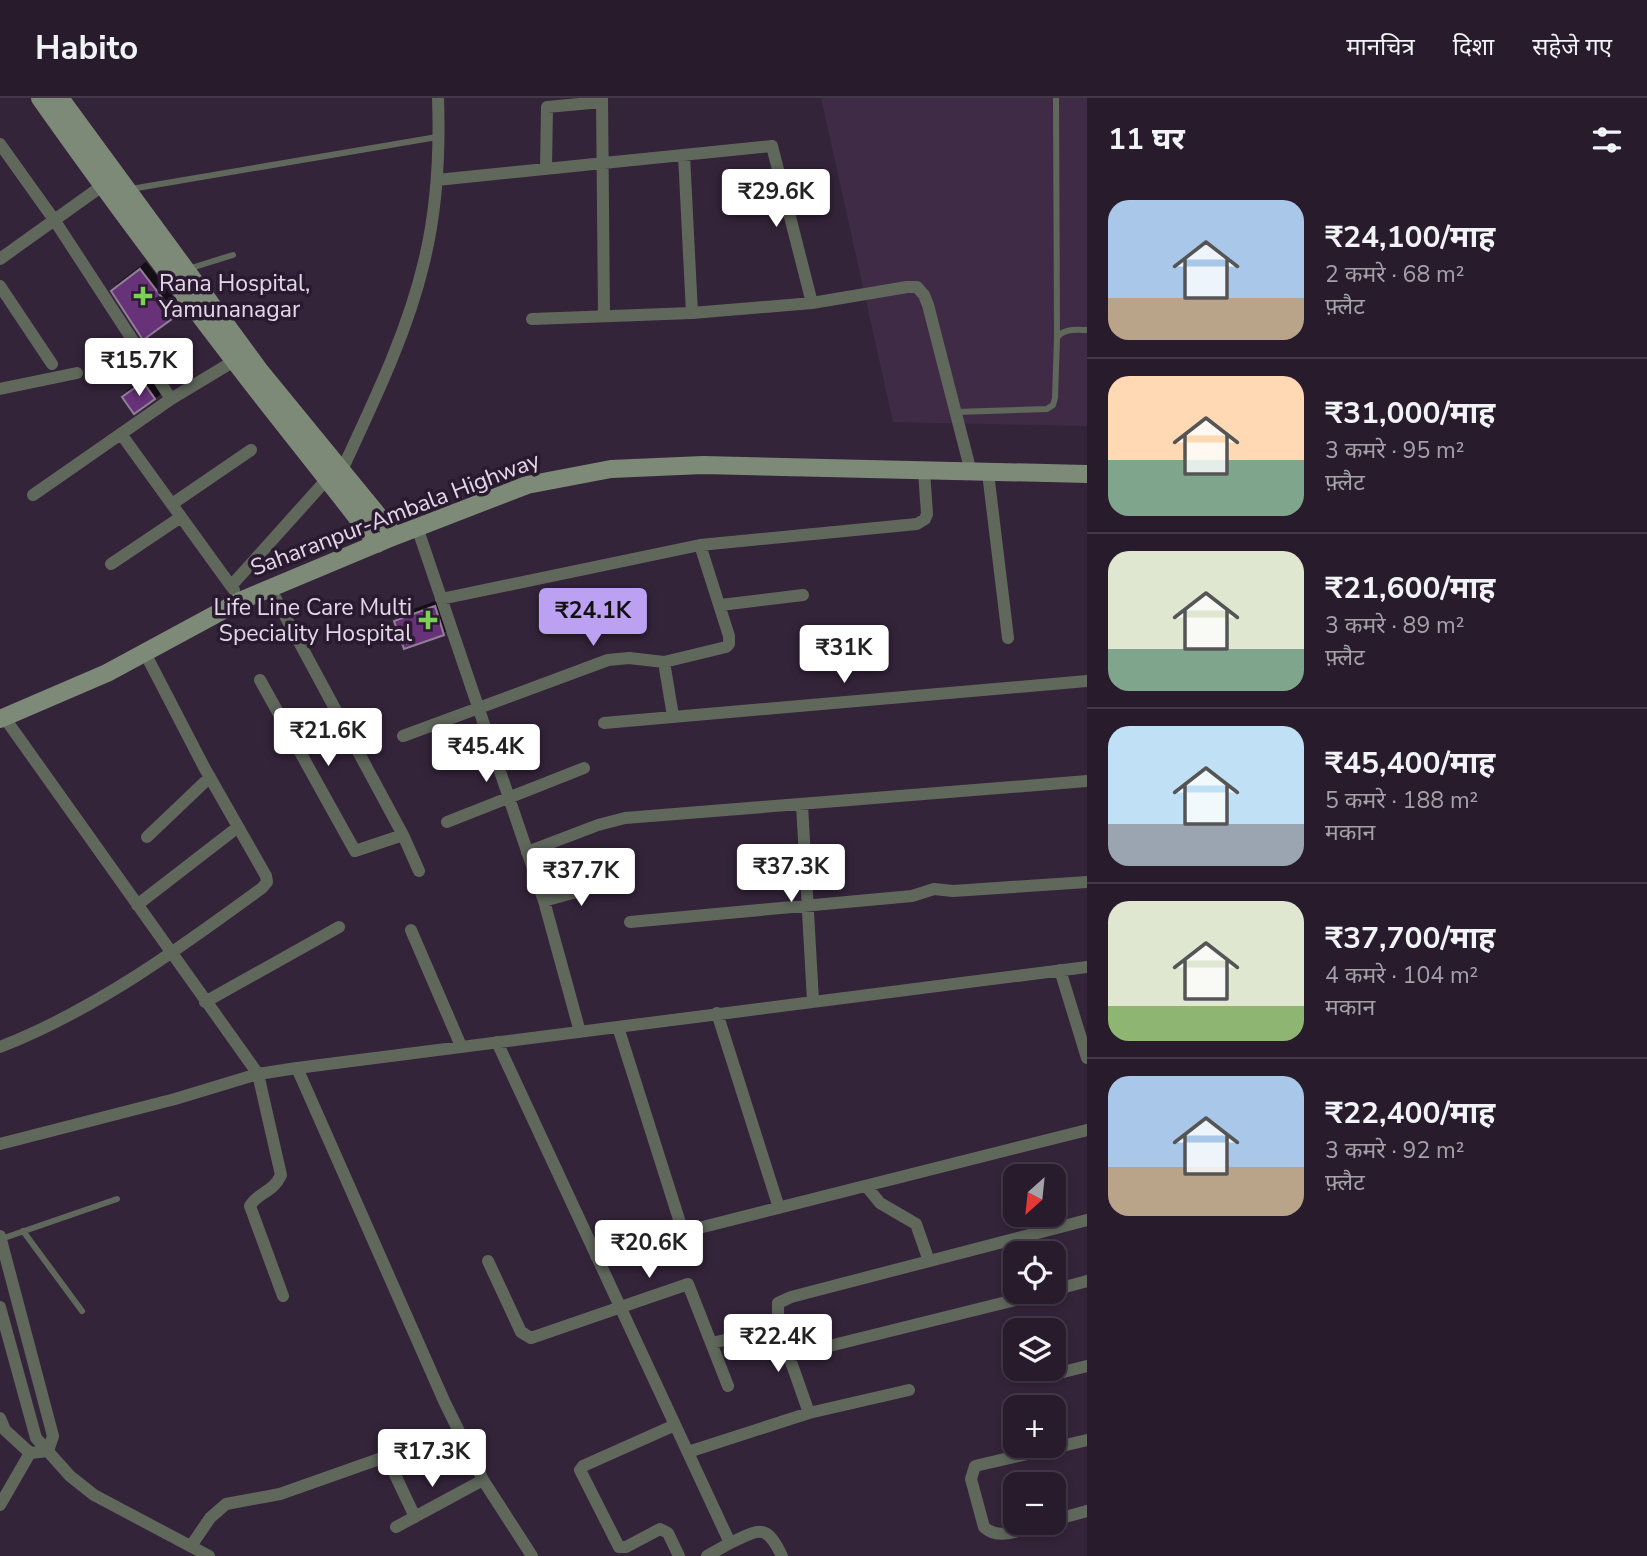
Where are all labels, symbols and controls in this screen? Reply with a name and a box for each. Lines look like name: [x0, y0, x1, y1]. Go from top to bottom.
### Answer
text: Habito: [35, 26, 138, 71]
text: मानचित्र: [1346, 31, 1415, 63]
text: दिशा: [1453, 31, 1494, 63]
text: सहेजे गए: [1532, 31, 1612, 63]
text: 11 घर: [1108, 119, 1185, 160]
icon: filters: [1588, 121, 1626, 159]
pin: ₹29.6K: [719, 170, 833, 229]
text: ₹29.6K: [738, 176, 814, 207]
text: ₹24,100/माह: [1325, 217, 1495, 258]
icon: home: [1164, 228, 1248, 312]
text: 2 कमरे · 68 m²: [1325, 259, 1465, 290]
place label: Rana Hospital, Yamunanagar: [158, 268, 310, 325]
marker: Rana Hospital, Yamunanagar: [133, 286, 153, 306]
text: फ़्लैट: [1325, 291, 1365, 322]
pin: ₹15.7K: [82, 338, 196, 398]
text: ₹15.7K: [101, 345, 177, 376]
text: ₹31,000/माह: [1325, 393, 1495, 434]
icon: home: [1164, 404, 1248, 488]
text: 3 कमरे · 95 m²: [1325, 435, 1465, 466]
street label: Saharanpur-Ambala Highway: [246, 444, 544, 584]
text: फ़्लैट: [1325, 467, 1365, 498]
text: ₹21,600/माह: [1325, 568, 1495, 609]
icon: home: [1164, 579, 1248, 663]
pin: ₹24.1K: [536, 588, 650, 648]
place label: Life Line Care Multi Speciality Hospital: [214, 592, 412, 649]
text: ₹24.1K: [555, 595, 631, 626]
marker: Life Line Care Multi Speciality Hospital: [418, 610, 438, 630]
text: 3 कमरे · 89 m²: [1325, 610, 1465, 641]
pin: ₹31K: [803, 626, 885, 685]
text: ₹31K: [816, 632, 872, 663]
text: फ़्लैट: [1325, 642, 1365, 673]
pin: ₹21.6K: [271, 708, 385, 768]
text: ₹21.6K: [290, 715, 366, 746]
pin: ₹45.4K: [429, 724, 543, 784]
text: ₹45.4K: [448, 731, 524, 762]
text: ₹45,400/माह: [1325, 743, 1495, 784]
icon: home: [1164, 754, 1248, 838]
text: 5 कमरे · 188 m²: [1325, 785, 1478, 816]
text: मकान: [1325, 817, 1375, 848]
pin: ₹37.3K: [734, 844, 848, 904]
pin: ₹37.7K: [524, 848, 638, 908]
text: ₹37.3K: [753, 851, 829, 882]
text: ₹37.7K: [543, 855, 619, 886]
text: ₹37,700/माह: [1325, 918, 1495, 959]
icon: home: [1164, 929, 1248, 1013]
text: 4 कमरे · 104 m²: [1325, 960, 1478, 991]
text: मकान: [1325, 992, 1375, 1023]
text: ₹22,400/माह: [1325, 1093, 1495, 1134]
icon: home: [1164, 1104, 1248, 1188]
text: 3 कमरे · 92 m²: [1325, 1135, 1465, 1166]
north arrow: [1003, 1164, 1066, 1227]
map controls: [1003, 1164, 1066, 1535]
text: फ़्लैट: [1325, 1167, 1365, 1198]
pin: ₹20.6K: [592, 1220, 706, 1280]
text: ₹20.6K: [611, 1227, 687, 1258]
button: locate: [1003, 1241, 1066, 1304]
pin: ₹22.4K: [721, 1314, 835, 1374]
button: layers: [1003, 1318, 1066, 1381]
text: ₹22.4K: [740, 1321, 816, 1352]
button: +: [1003, 1395, 1066, 1458]
pin: ₹17.3K: [375, 1430, 489, 1489]
text: ₹17.3K: [394, 1436, 470, 1467]
button: −: [1003, 1472, 1066, 1535]

